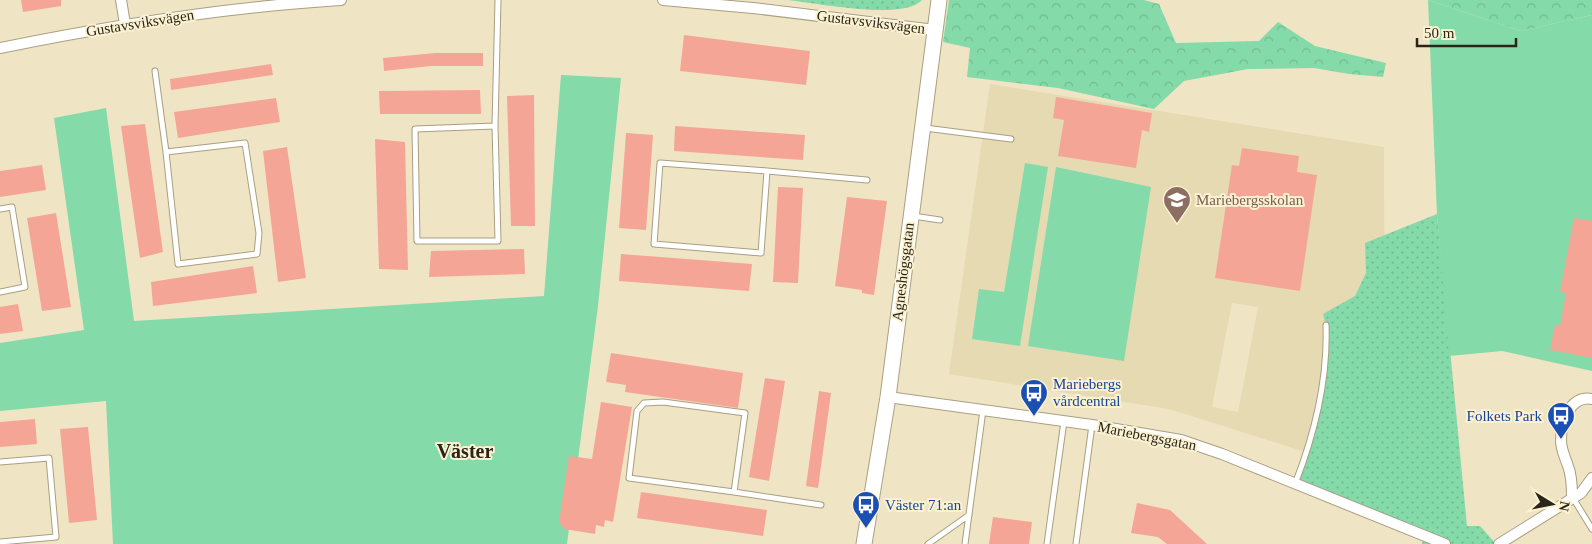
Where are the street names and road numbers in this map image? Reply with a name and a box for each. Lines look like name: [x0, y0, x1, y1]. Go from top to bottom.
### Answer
street label: Gustavsviksvägen: [85, 6, 196, 39]
street label: Gustavsviksvägen: [816, 7, 927, 37]
street label: Agneshögsgatan: [889, 221, 917, 322]
street label: Mariebergsgatan: [1096, 419, 1198, 454]

